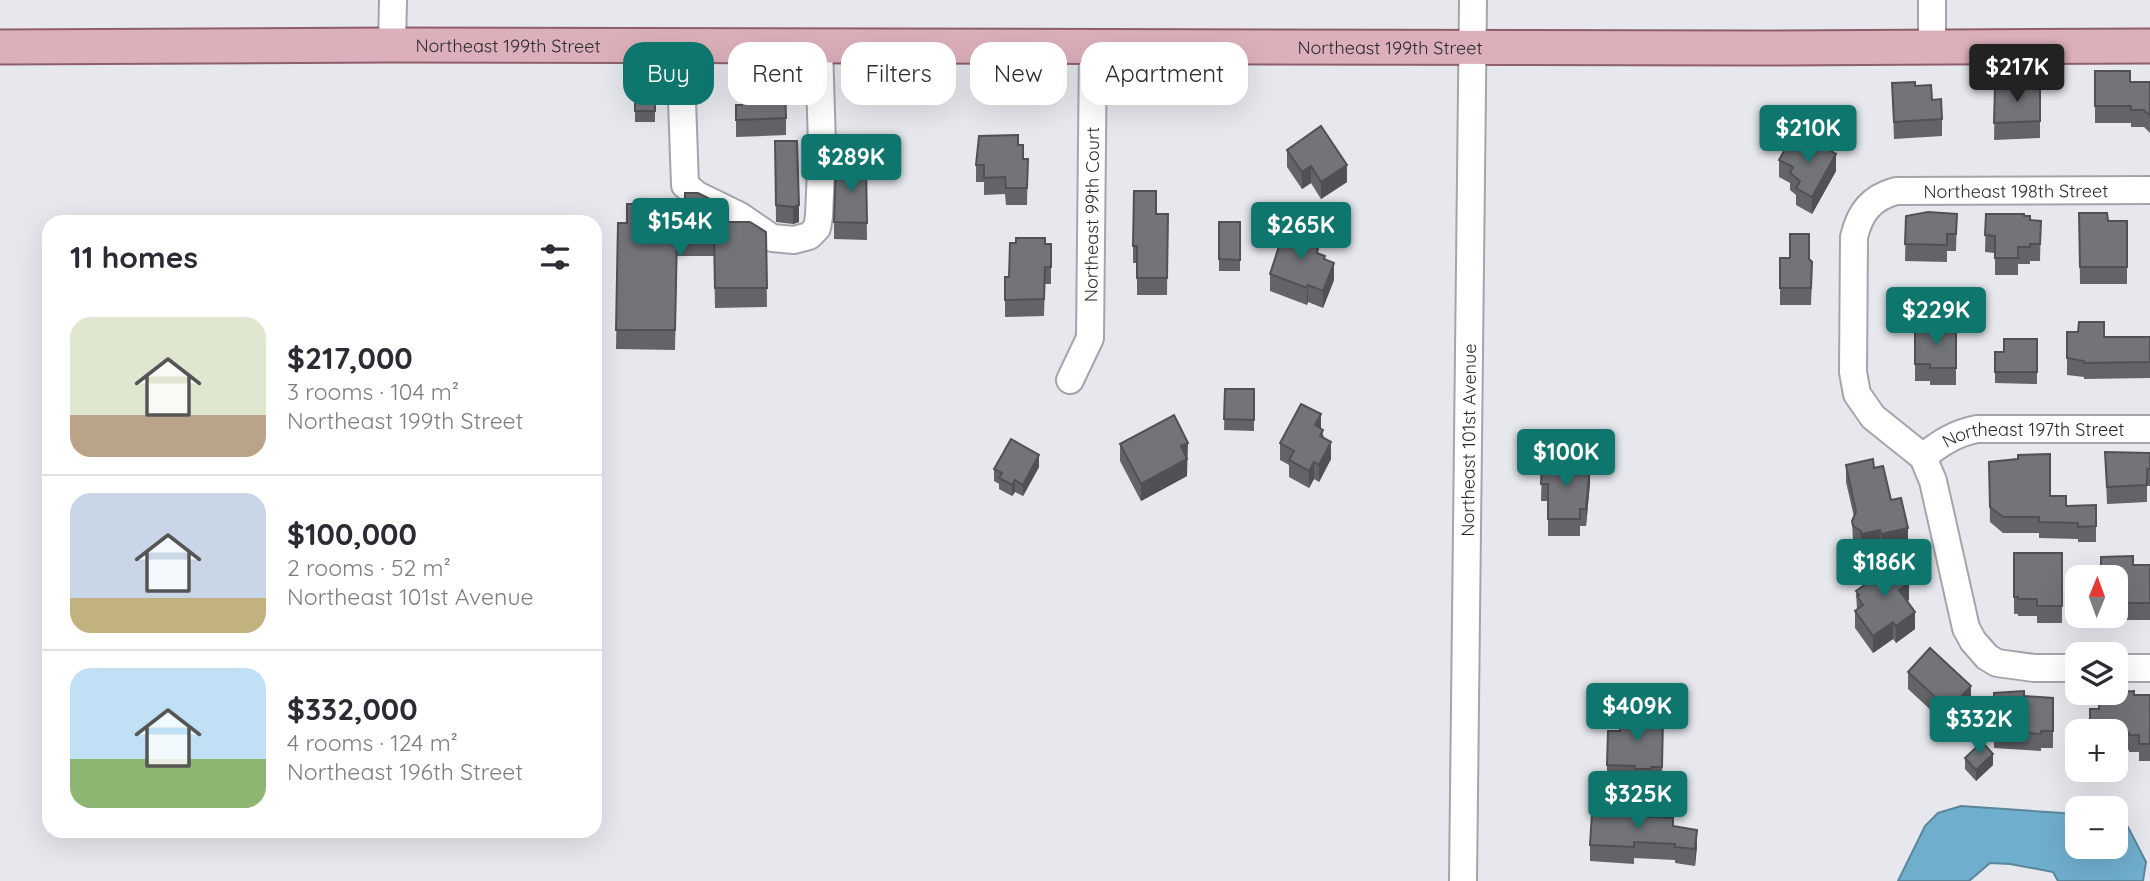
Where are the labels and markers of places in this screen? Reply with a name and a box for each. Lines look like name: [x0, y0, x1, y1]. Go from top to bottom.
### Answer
pin: $217K: [1968, 44, 2066, 104]
pin: $210K: [1759, 106, 1857, 165]
pin: $289K: [802, 134, 900, 194]
pin: $154K: [631, 198, 729, 258]
pin: $265K: [1252, 202, 1350, 262]
pin: $229K: [1887, 288, 1985, 347]
pin: $100K: [1517, 430, 1615, 489]
pin: $186K: [1835, 540, 1933, 599]
pin: $409K: [1588, 684, 1686, 743]
pin: $332K: [1930, 696, 2028, 756]
pin: $325K: [1589, 772, 1687, 831]

